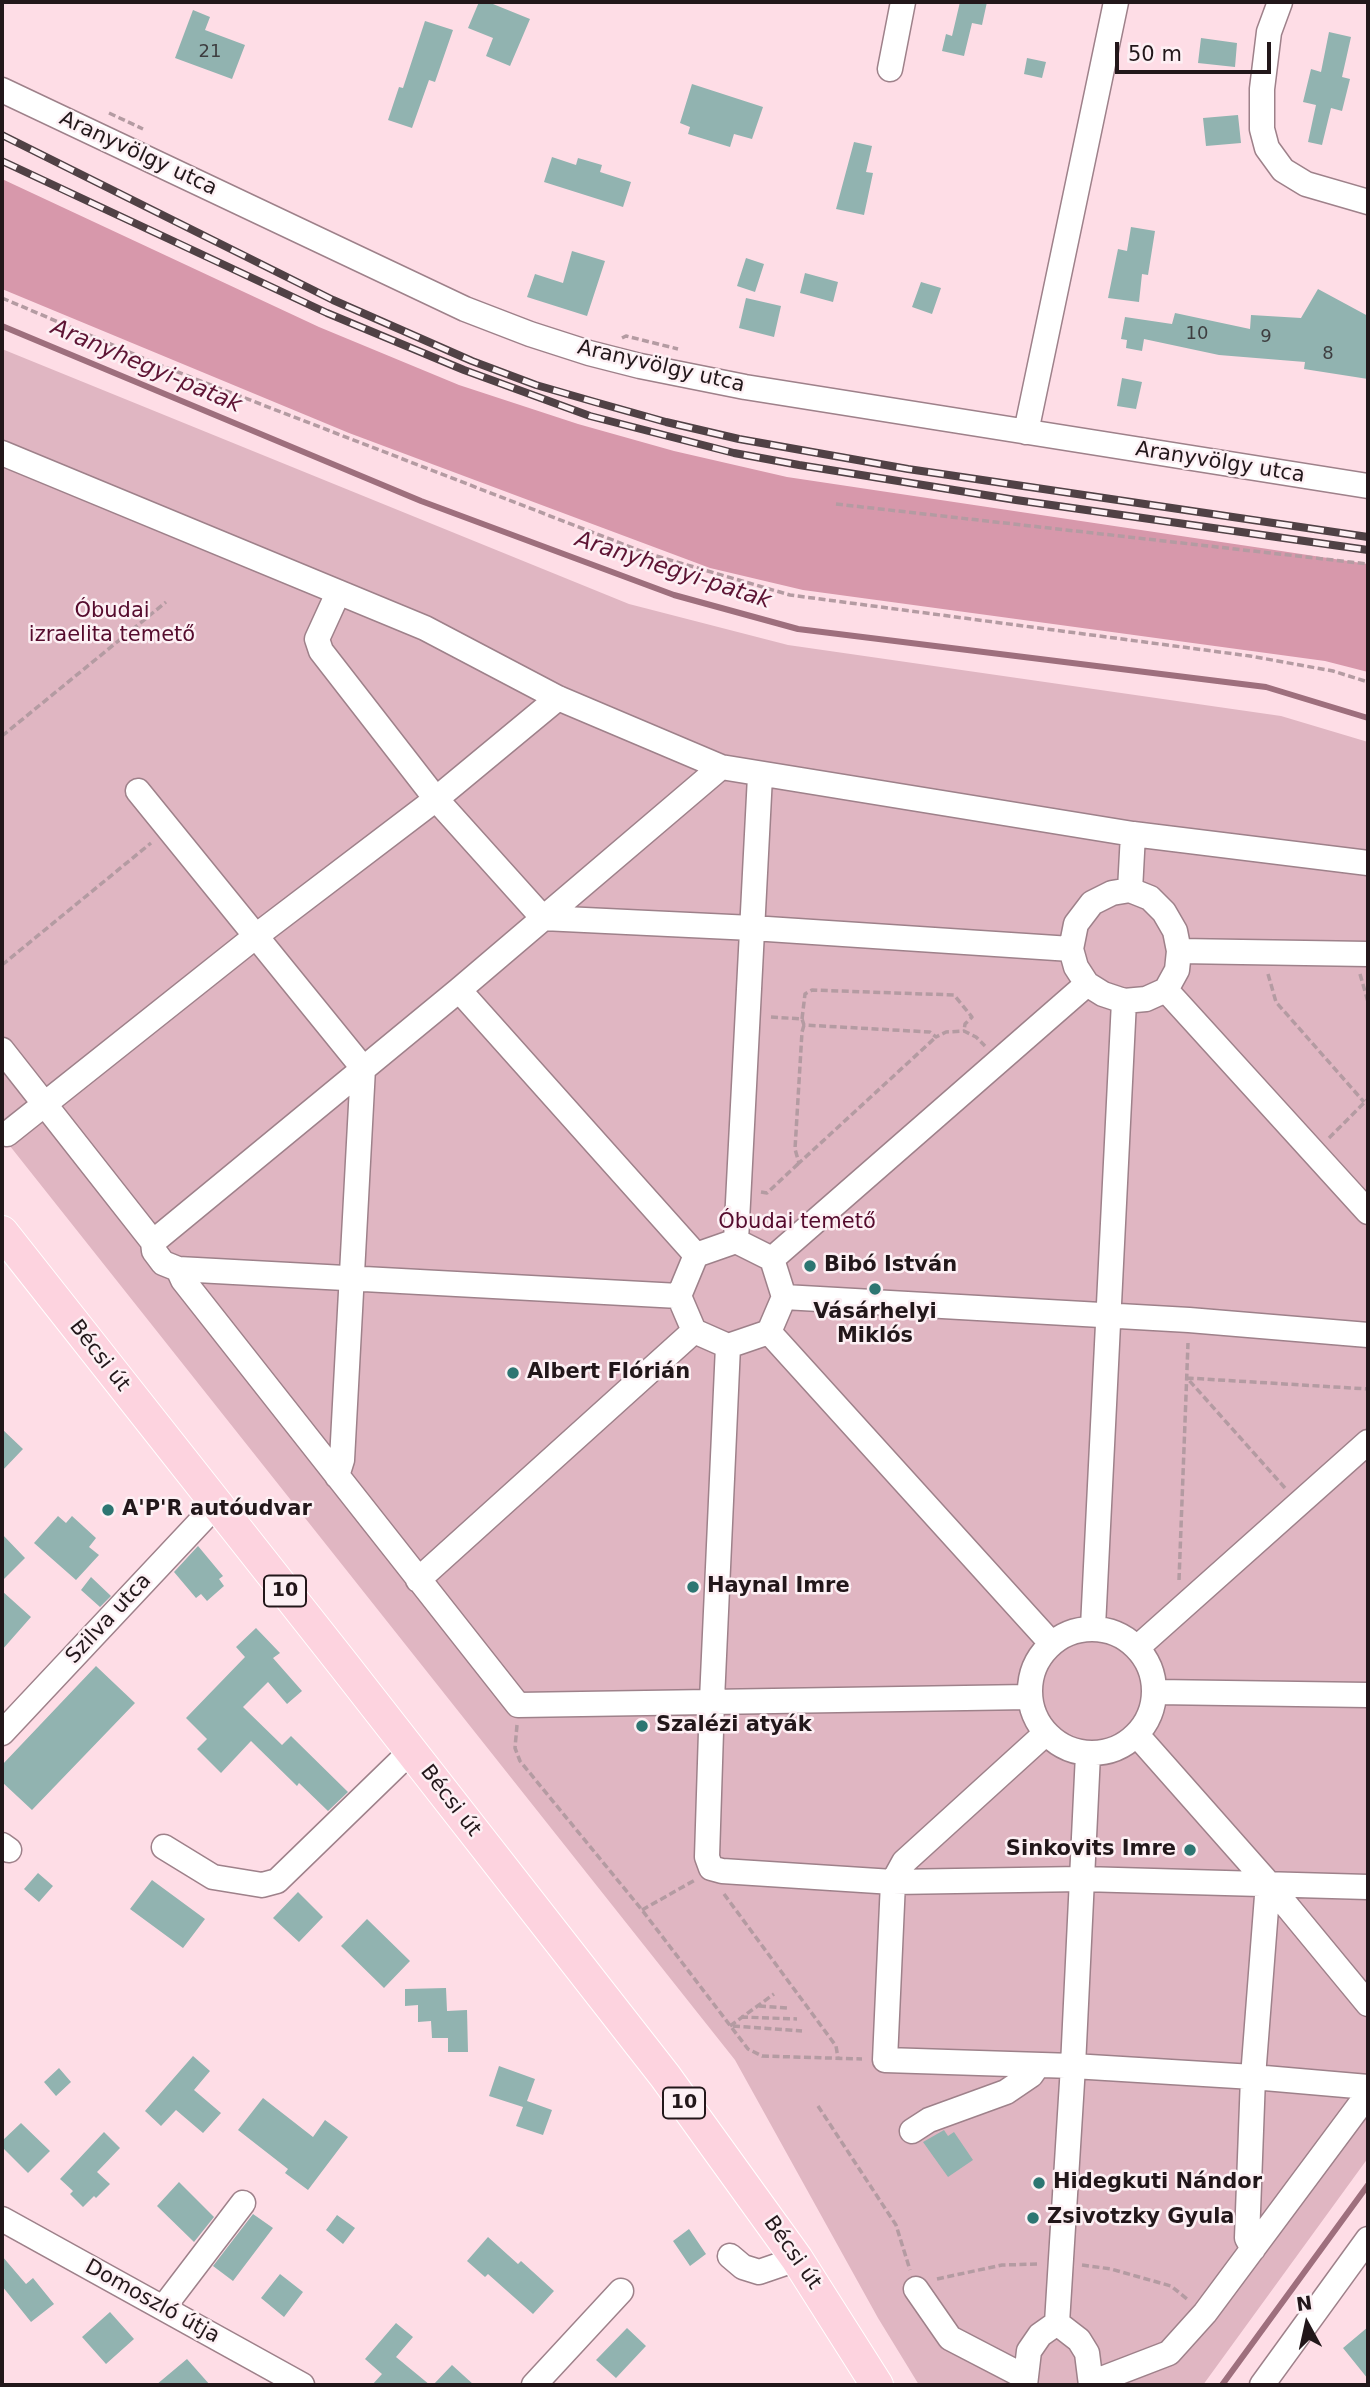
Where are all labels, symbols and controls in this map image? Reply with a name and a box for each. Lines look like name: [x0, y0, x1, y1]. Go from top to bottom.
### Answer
scale bar: [1118, 28, 1274, 72]
house number: 21: [199, 41, 221, 63]
text: 50 m: [1128, 42, 1182, 66]
street label: Aranyvölgy utca: [55, 106, 221, 202]
water label: Aranyhegyi-patak: [47, 314, 245, 420]
house number: 10: [1186, 323, 1208, 345]
house number: 9: [1260, 326, 1272, 348]
street label: Aranyvölgy utca: [575, 335, 747, 399]
house number: 8: [1322, 343, 1334, 365]
street label: Aranyvölgy utca: [1134, 437, 1306, 489]
water label: Aranyhegyi-patak: [572, 526, 774, 616]
park label: Óbudai izraelita temető: [29, 599, 195, 649]
park label: Óbudai temető: [718, 1210, 876, 1236]
place label: Bibó István: [824, 1253, 957, 1279]
marker: Bibó István: [802, 1258, 818, 1274]
marker: Vásárhelyi Miklós: [867, 1281, 883, 1297]
place label: Vásárhelyi Miklós: [813, 1300, 937, 1350]
street label: Bécsi út: [63, 1315, 135, 1397]
place label: Albert Flórián: [527, 1360, 690, 1386]
marker: Albert Flórián: [505, 1365, 521, 1381]
place label: A'P'R autóudvar: [122, 1497, 312, 1523]
marker: A'P'R autóudvar: [100, 1502, 116, 1518]
street label: Szilva utca: [61, 1569, 157, 1669]
place label: Haynal Imre: [707, 1574, 850, 1600]
road number: 10: [264, 1576, 306, 1606]
marker: Haynal Imre: [685, 1579, 701, 1595]
place label: Szalézi atyák: [656, 1713, 812, 1739]
marker: Szalézi atyák: [634, 1718, 650, 1734]
street label: Bécsi út: [414, 1760, 486, 1842]
place label: Sinkovits Imre: [1006, 1837, 1176, 1863]
marker: Sinkovits Imre: [1182, 1842, 1198, 1858]
road number: 10: [663, 2088, 705, 2118]
place label: Hidegkuti Nándor: [1053, 2170, 1262, 2196]
marker: Hidegkuti Nándor: [1031, 2175, 1047, 2191]
place label: Zsivotzky Gyula: [1047, 2205, 1235, 2231]
marker: Zsivotzky Gyula: [1025, 2210, 1041, 2226]
street label: Bécsi út: [758, 2211, 826, 2295]
street label: Domoszló útja: [80, 2255, 224, 2349]
north arrow: [1272, 2289, 1342, 2359]
text: N: [1295, 2291, 1313, 2315]

